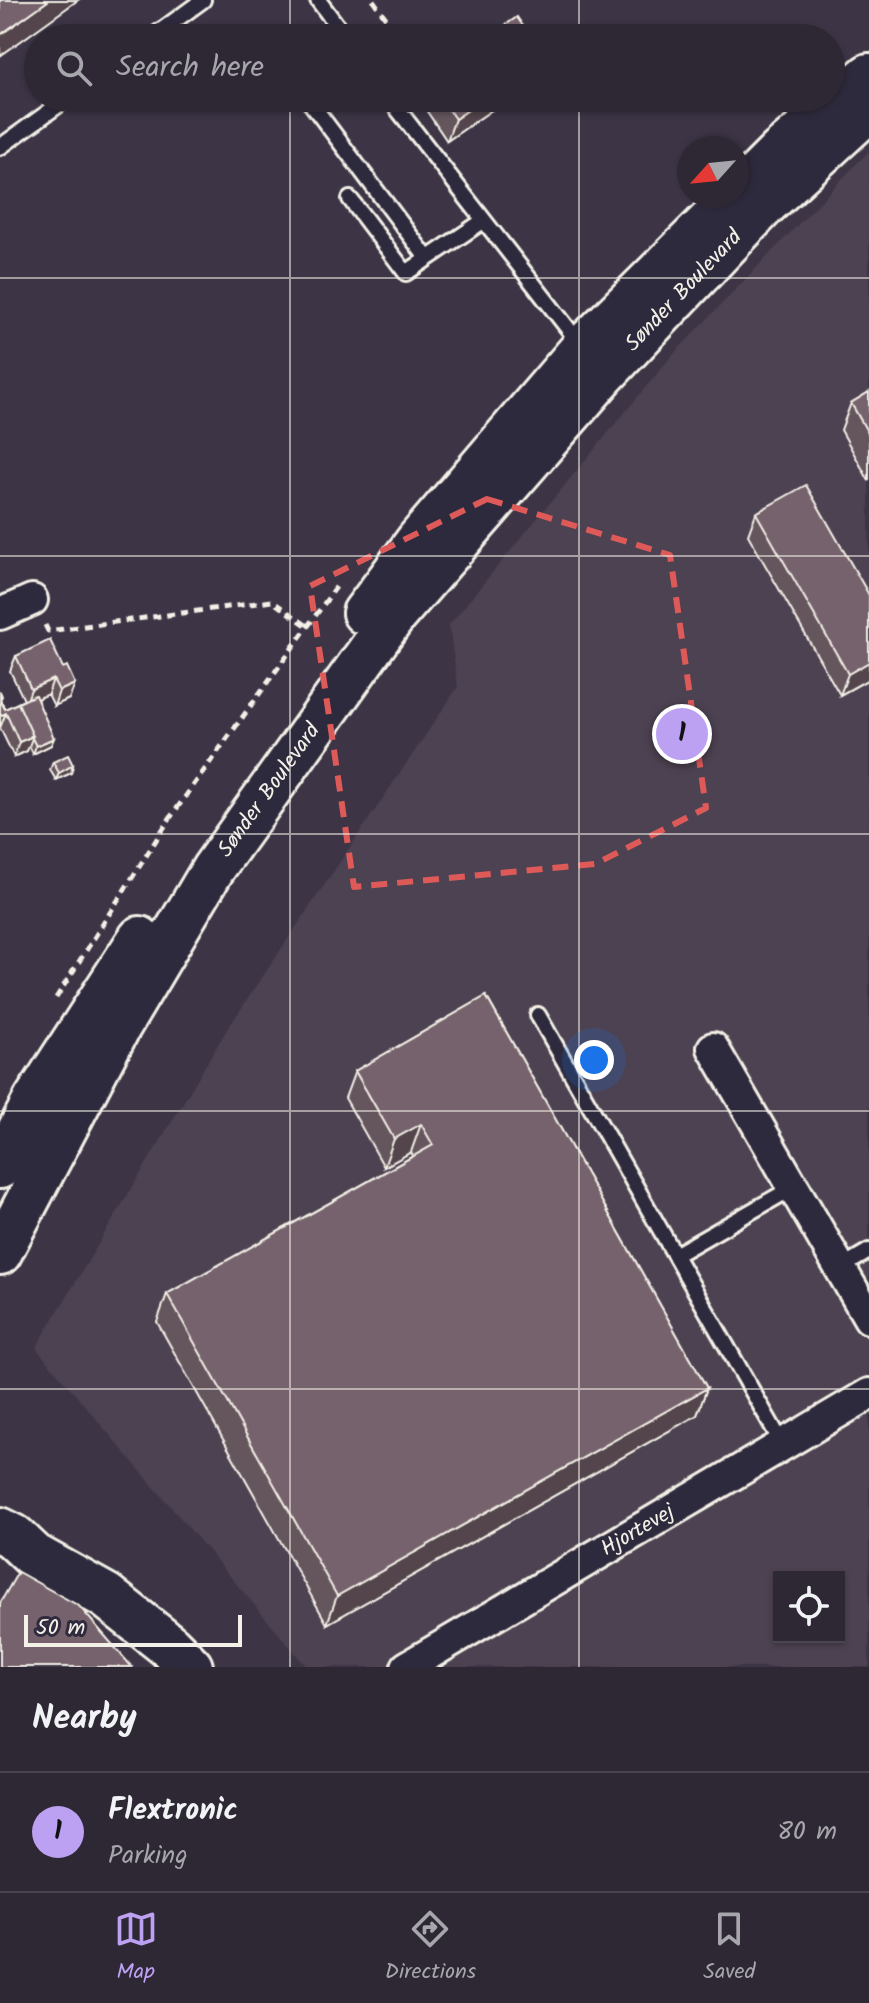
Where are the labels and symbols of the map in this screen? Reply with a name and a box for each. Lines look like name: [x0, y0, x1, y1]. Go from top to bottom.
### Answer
north arrow: [677, 136, 749, 208]
street label: Sønder Boulevard: [617, 221, 752, 360]
pin: 1: [656, 704, 708, 764]
street label: Sønder Boulevard: [209, 715, 330, 865]
your location: [574, 1040, 614, 1080]
street label: Hjortevej: [594, 1494, 683, 1566]
scale bar: [24, 1611, 242, 1647]

